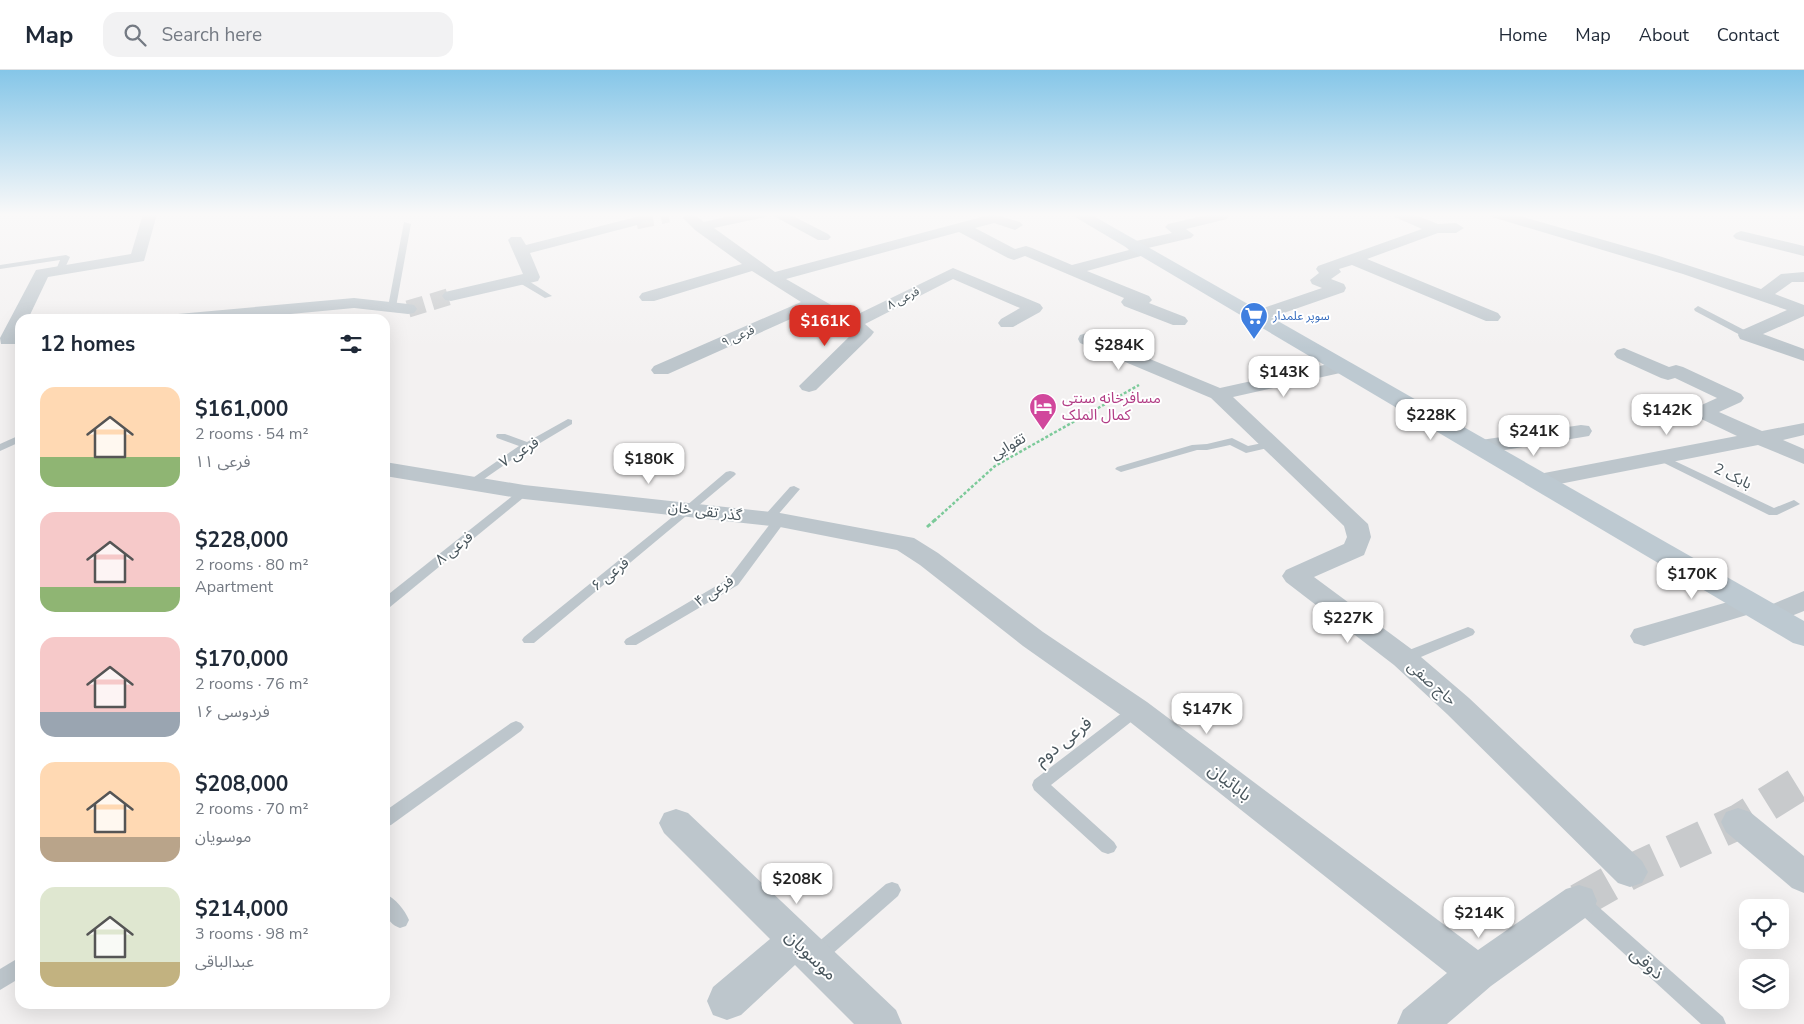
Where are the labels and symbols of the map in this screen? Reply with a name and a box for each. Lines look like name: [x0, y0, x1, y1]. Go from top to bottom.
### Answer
street label: فرعی ۸: [884, 283, 922, 313]
supermarket icon: سوپر علمدار: [1239, 301, 1269, 340]
pin: $161K: [790, 304, 860, 347]
place label: سوپر علمدار: [1272, 308, 1330, 324]
street label: فرعی ۹: [719, 322, 757, 350]
pin: $284K: [1084, 328, 1154, 371]
pin: $143K: [1249, 356, 1319, 398]
place label: مسافرخانه سنتی کمال الملک: [1062, 388, 1161, 425]
hotel icon: مسافرخانه سنتی کمال الملک: [1028, 392, 1058, 431]
pin: $142K: [1632, 394, 1702, 436]
pin: $228K: [1396, 398, 1466, 441]
pin: $241K: [1499, 414, 1569, 457]
street label: تقوایی: [987, 428, 1029, 464]
street label: فرعی ۷: [495, 432, 543, 472]
pin: $180K: [614, 442, 684, 485]
street label: بابک 2: [1711, 458, 1755, 494]
street label: گذر تقی خان: [667, 497, 744, 526]
street label: فرعی ۸: [431, 526, 477, 569]
street label: فرعی ۶: [587, 552, 633, 595]
pin: $170K: [1657, 558, 1727, 600]
street label: فرعی ۴: [690, 570, 738, 611]
pin: $227K: [1313, 602, 1383, 644]
street label: حاج صفی: [1402, 656, 1461, 711]
pin: $147K: [1172, 692, 1242, 735]
street label: فرعی دوم: [1029, 711, 1098, 773]
street label: بابائیان: [1203, 757, 1257, 807]
pin: $208K: [762, 862, 832, 905]
pin: $214K: [1444, 896, 1514, 939]
street label: موسویان: [780, 924, 842, 986]
street label: ذوقی: [1625, 941, 1669, 985]

